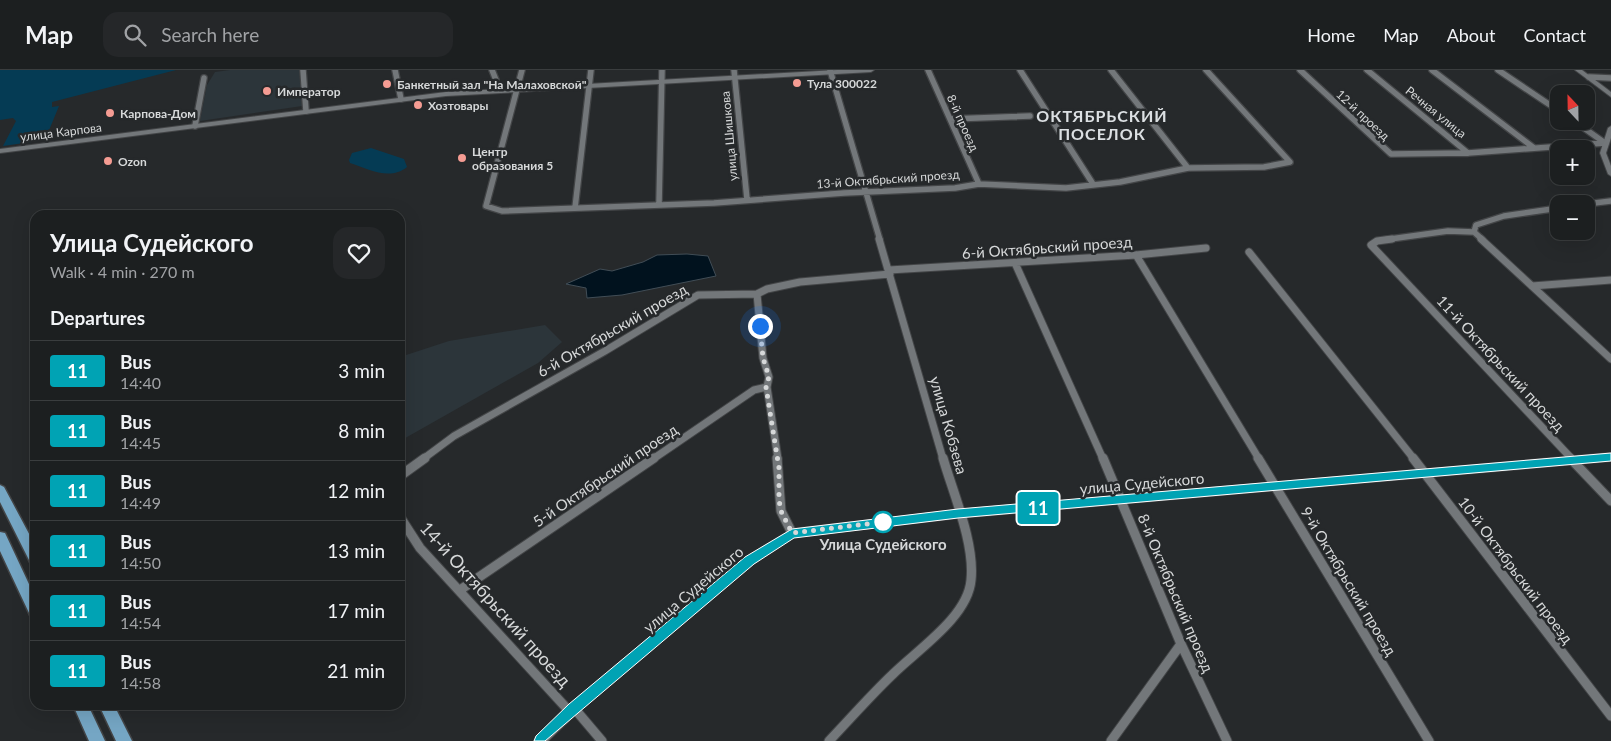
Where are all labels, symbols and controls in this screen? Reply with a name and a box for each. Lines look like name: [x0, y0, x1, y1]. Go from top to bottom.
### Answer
search box: [103, 12, 453, 57]
text: Map: [25, 20, 73, 49]
icon: search: [121, 21, 149, 49]
text: Search here: [161, 23, 259, 46]
text: Home: [1307, 24, 1355, 46]
text: Map: [1383, 24, 1419, 46]
text: About: [1447, 24, 1496, 46]
text: Contact: [1524, 24, 1586, 46]
place label: Тула 300022: [807, 76, 877, 91]
place label: Банкетный зал "На Малаховской": [397, 77, 587, 92]
marker: Тула 300022: [791, 77, 803, 89]
marker: Банкетный зал "На Малаховской": [381, 78, 393, 90]
street label: Речная улица: [1403, 83, 1469, 141]
place label: Император: [277, 84, 341, 99]
marker: Император: [261, 85, 273, 97]
north arrow: [1550, 85, 1595, 130]
map controls: [1550, 85, 1595, 240]
street label: 12-й проезд: [1333, 86, 1393, 144]
street label: улица Шишкова: [718, 90, 740, 182]
street label: 8-й проезд: [944, 92, 982, 154]
place label: Хозтовары: [428, 98, 489, 113]
marker: Хозтовары: [412, 99, 424, 111]
place label: Карпова-Дом: [120, 106, 196, 121]
district label: ОКТЯБРЬСКИЙ ПОСЕЛОК: [1036, 106, 1168, 143]
marker: Карпова-Дом: [104, 107, 116, 119]
street label: улица Карпова: [19, 120, 103, 144]
button: +: [1550, 140, 1595, 185]
place label: Центр образования 5: [472, 144, 553, 173]
marker: Центр образования 5: [456, 152, 468, 164]
place label: Ozon: [118, 154, 147, 169]
marker: Ozon: [102, 155, 114, 167]
street label: 13-й Октябрьский проезд: [816, 166, 961, 191]
button: −: [1550, 195, 1595, 240]
button: heart: [333, 227, 385, 279]
text: Улица Судейского: [50, 228, 253, 257]
street label: 6-й Октябрьский проезд: [961, 232, 1133, 262]
text: Walk · 4 min · 270 m: [50, 262, 195, 281]
street label: 6-й Октябрьский проезд: [534, 280, 690, 380]
street label: 11-й Октябрьский проезд: [1433, 291, 1569, 435]
text: Departures: [50, 306, 145, 329]
your location: [748, 314, 773, 339]
text: Bus: [120, 350, 151, 373]
text: 3 min: [338, 359, 385, 382]
text: 11: [67, 360, 88, 382]
text: 14:40: [120, 373, 161, 392]
street label: улица Кобзева: [926, 374, 972, 476]
text: Bus: [120, 410, 151, 433]
text: 8 min: [338, 419, 385, 442]
text: 11: [67, 420, 88, 442]
street label: 5-й Октябрьский проезд: [529, 420, 681, 530]
text: 14:45: [120, 433, 161, 452]
street label: улица Судейского: [1079, 469, 1205, 497]
text: Bus: [120, 470, 151, 493]
text: 12 min: [327, 479, 385, 502]
text: 11: [67, 480, 88, 502]
line badge: 11: [1016, 492, 1060, 524]
text: 14:49: [120, 493, 161, 512]
street label: 10-й Октябрьский проезд: [1455, 493, 1577, 647]
text: 11: [1028, 497, 1048, 519]
street label: 9-й Октябрьский проезд: [1297, 503, 1401, 659]
marker: Улица Судейского: [872, 511, 894, 533]
street label: 8-й Октябрьский проезд: [1134, 511, 1218, 675]
street label: 14-й Октябрьский проезд: [416, 517, 576, 691]
text: Bus: [120, 530, 151, 553]
place label: Улица Судейского: [818, 535, 947, 553]
text: 13 min: [327, 539, 385, 562]
text: 11: [67, 540, 88, 562]
street label: улица Судейского: [639, 542, 747, 636]
text: 14:50: [120, 553, 161, 572]
text: Bus: [120, 590, 151, 613]
text: 17 min: [327, 599, 385, 622]
text: 11: [67, 600, 88, 622]
text: 14:54: [120, 613, 161, 632]
text: Bus: [120, 650, 151, 673]
text: 21 min: [327, 659, 385, 682]
text: 11: [67, 660, 88, 682]
text: 14:58: [120, 673, 161, 692]

